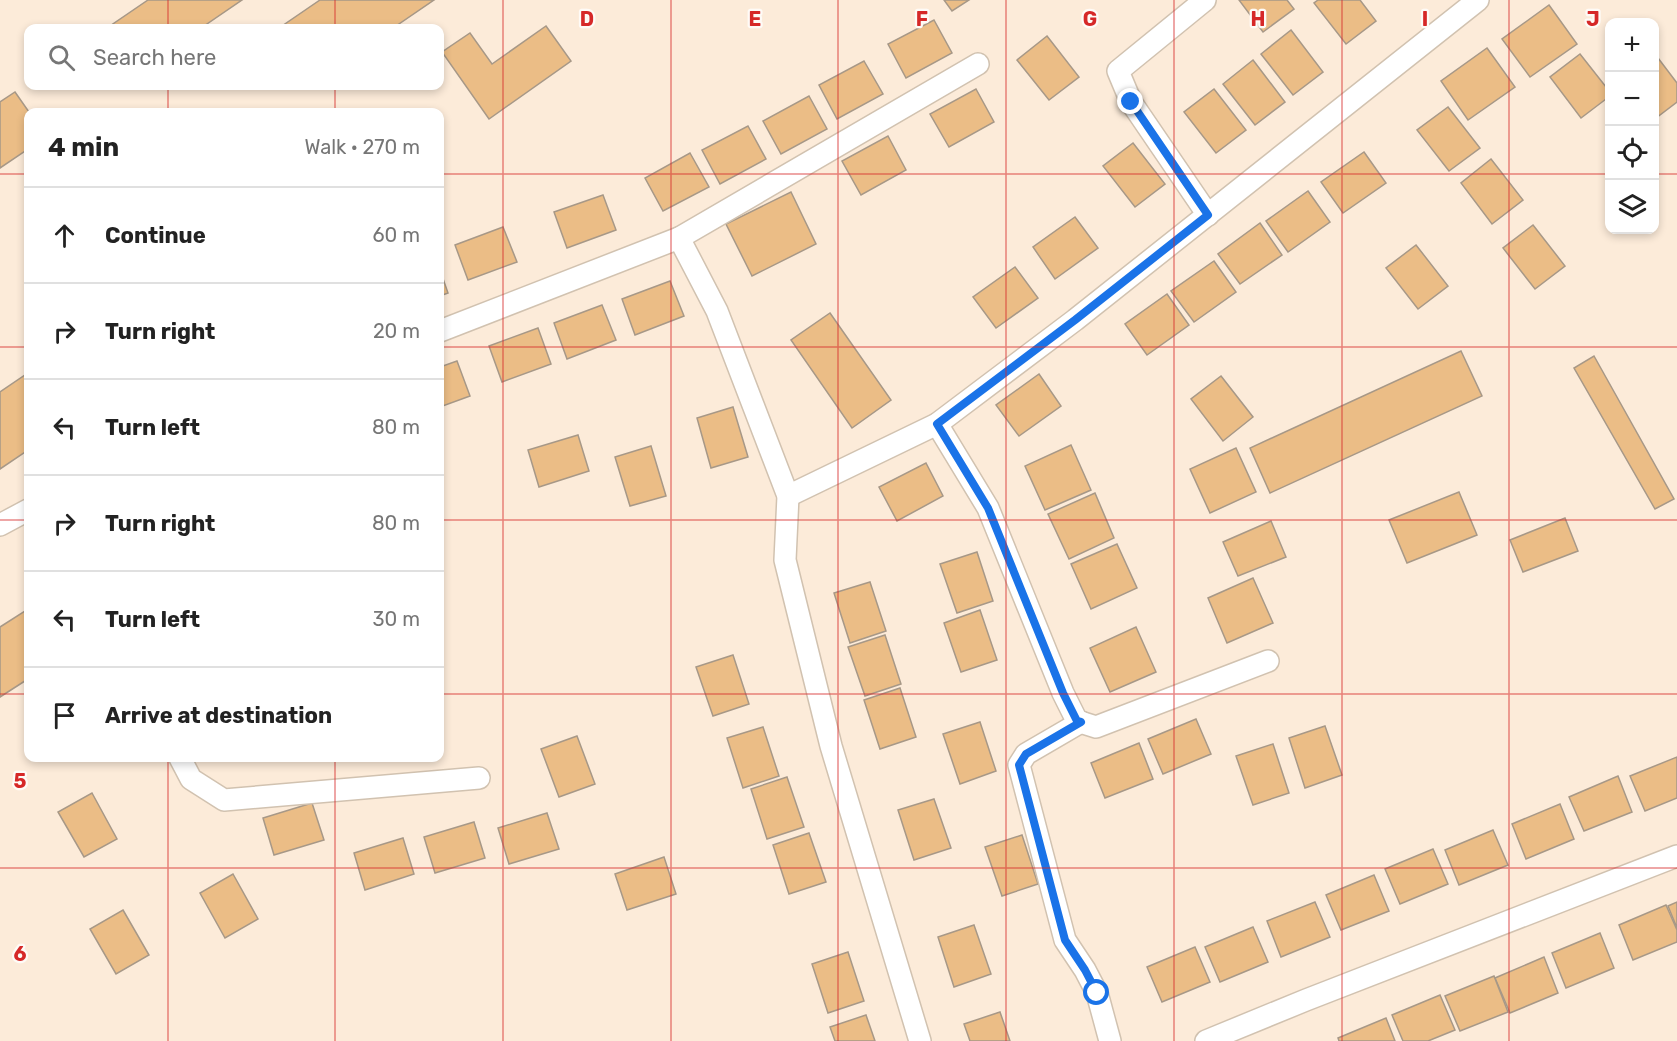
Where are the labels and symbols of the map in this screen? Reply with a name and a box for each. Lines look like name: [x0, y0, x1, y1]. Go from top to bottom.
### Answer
text: D: [580, 7, 594, 31]
text: E: [749, 7, 761, 31]
text: F: [916, 7, 928, 31]
text: G: [1083, 7, 1097, 31]
text: H: [1251, 7, 1265, 31]
text: I: [1422, 7, 1428, 31]
text: J: [1586, 7, 1600, 31]
route end: [1117, 88, 1143, 114]
text: 5: [14, 769, 27, 793]
text: 6: [13, 942, 27, 966]
route start: [1083, 979, 1109, 1005]

